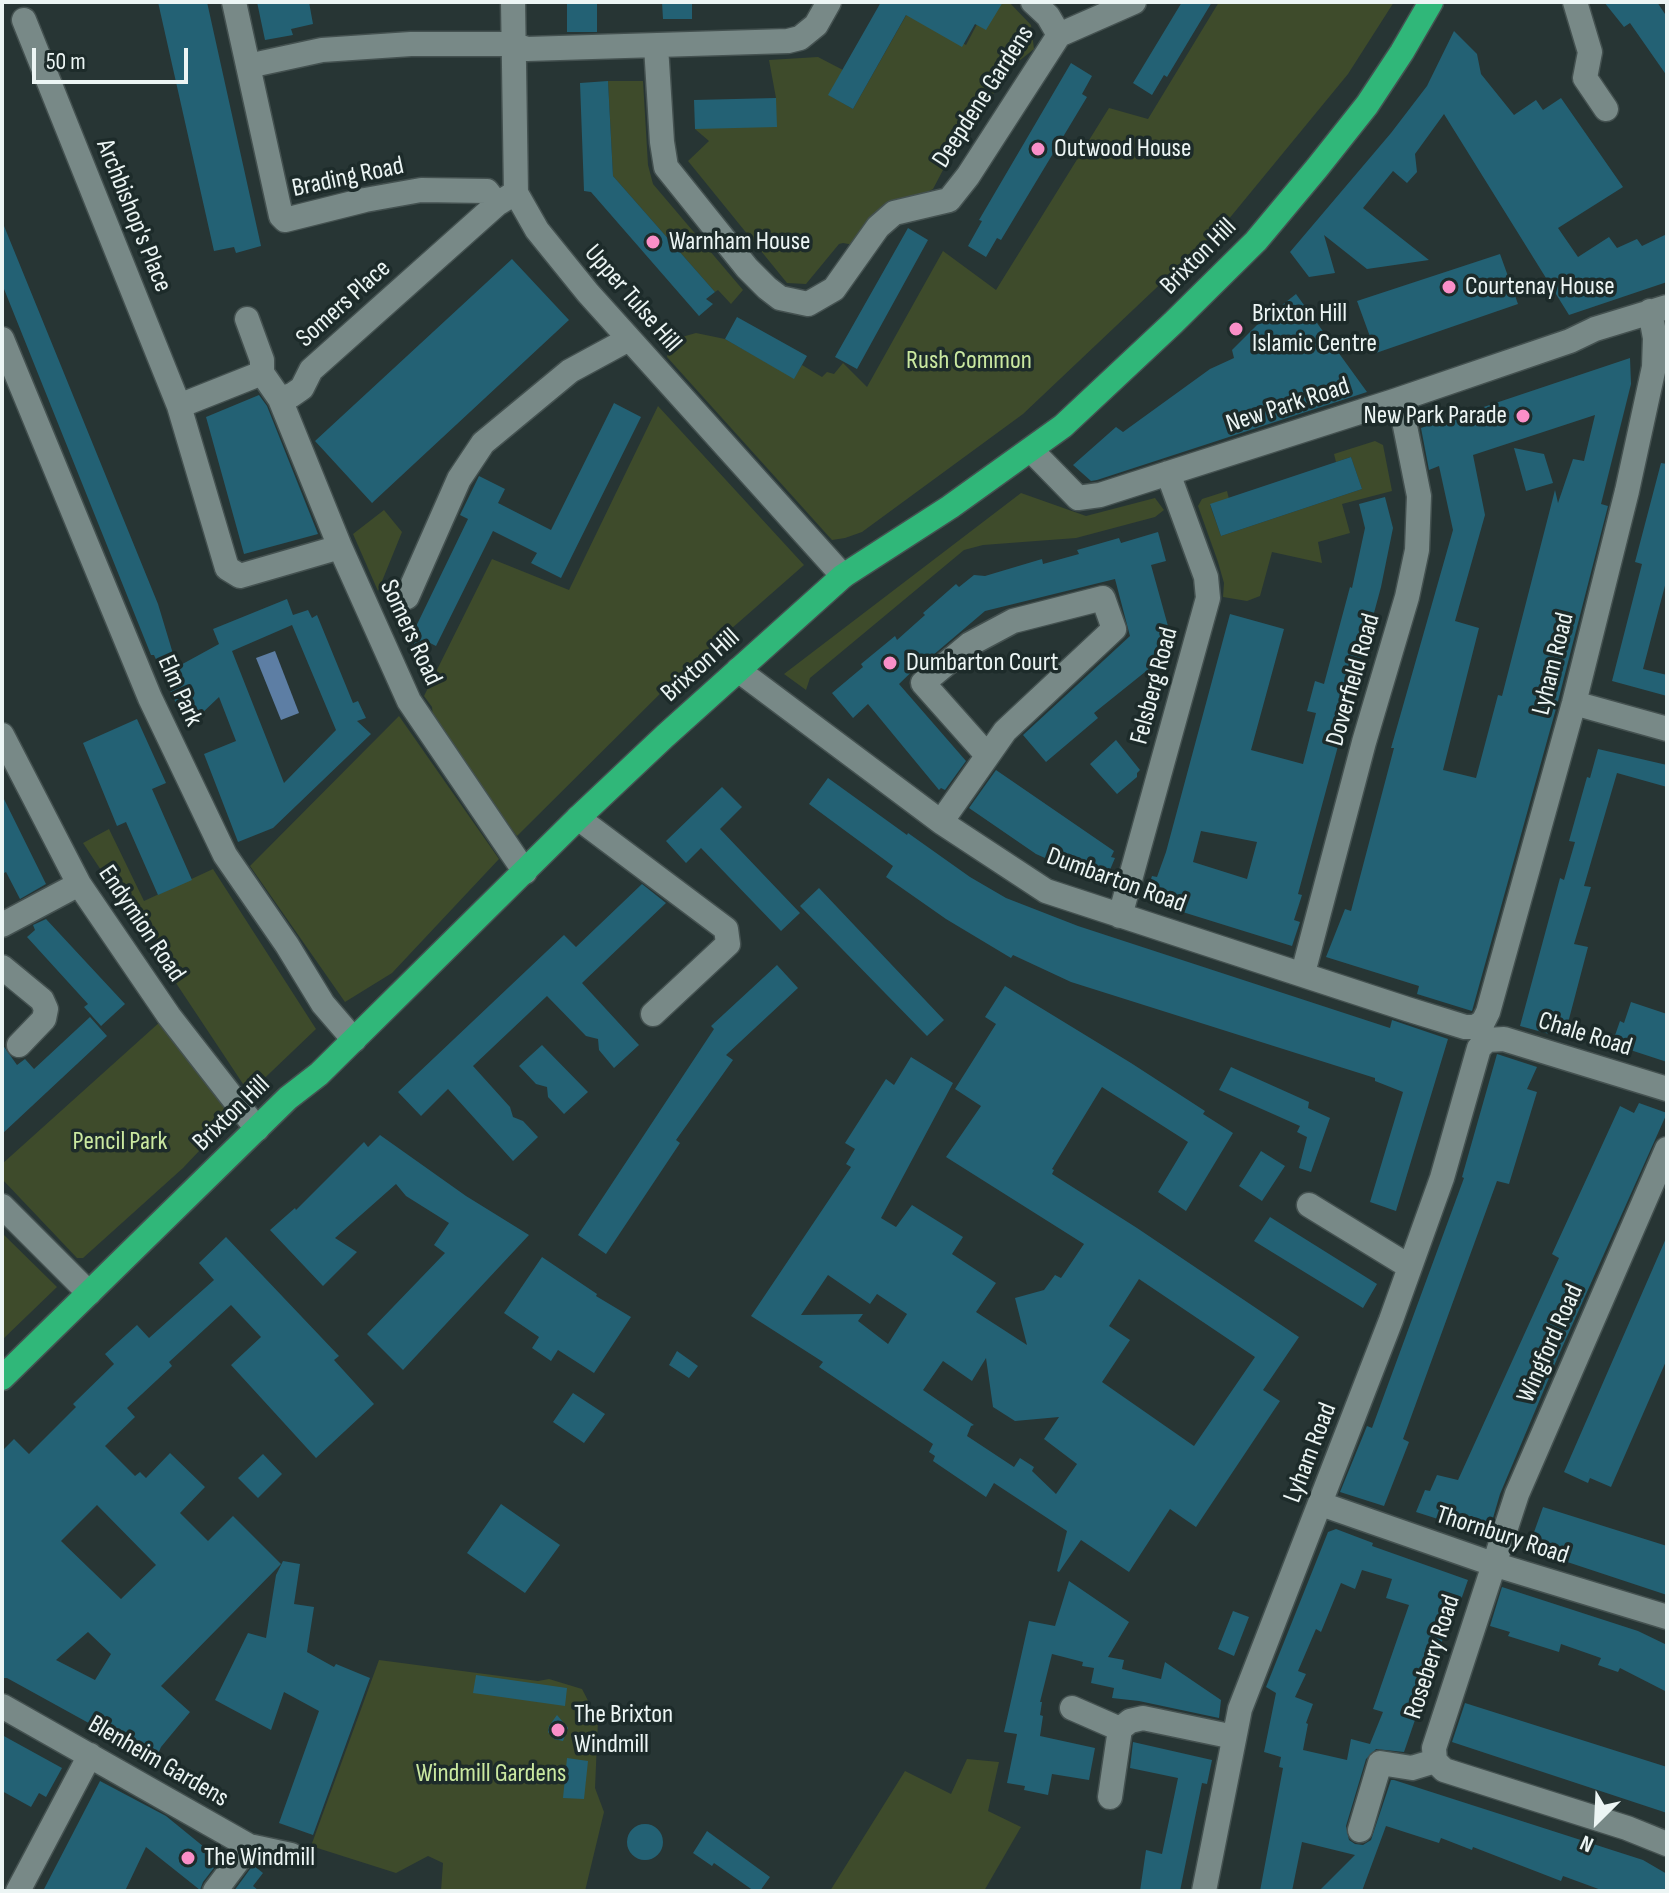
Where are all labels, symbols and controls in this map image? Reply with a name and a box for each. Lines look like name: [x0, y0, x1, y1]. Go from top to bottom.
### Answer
street label: Deepdene Gardens: [926, 20, 1042, 174]
scale bar: [36, 32, 192, 82]
text: 50 m: [46, 47, 86, 76]
place label: Outwood House: [1054, 133, 1191, 165]
street label: Archbishop's Place: [88, 135, 178, 297]
marker: Outwood House: [1029, 140, 1047, 158]
street label: Brading Road: [289, 151, 407, 205]
street label: Brixton Hill: [1154, 212, 1244, 302]
place label: Warnham House: [669, 226, 810, 258]
marker: Warnham House: [644, 233, 662, 251]
street label: Upper Tulse Hill: [577, 239, 687, 359]
street label: Somers Place: [290, 254, 398, 354]
place label: Courtenay House: [1465, 271, 1615, 303]
marker: Courtenay House: [1440, 278, 1458, 296]
place label: Brixton Hill Islamic Centre: [1252, 298, 1377, 360]
marker: Brixton Hill Islamic Centre: [1227, 320, 1245, 338]
park label: Rush Common: [906, 345, 1032, 377]
street label: New Park Road: [1222, 371, 1354, 441]
place label: New Park Parade: [1363, 400, 1507, 432]
marker: New Park Parade: [1514, 407, 1532, 425]
street label: Somers Road: [372, 575, 448, 691]
street label: Doverfield Road: [1320, 610, 1388, 750]
street label: Lyham Road: [1526, 610, 1582, 718]
street label: Brixton Hill: [655, 623, 747, 709]
street label: Felsberg Road: [1124, 624, 1186, 748]
place label: Dumbarton Court: [906, 647, 1058, 679]
street label: Elm Park: [150, 651, 208, 731]
marker: Dumbarton Court: [881, 654, 899, 672]
street label: Dumbarton Road: [1042, 841, 1190, 921]
street label: Endymion Road: [91, 860, 191, 988]
street label: Chale Road: [1534, 1006, 1636, 1064]
street label: Brixton Hill: [187, 1070, 277, 1158]
park label: Pencil Park: [73, 1126, 167, 1158]
street label: Wingford Road: [1511, 1280, 1591, 1408]
street label: Lyham Road: [1278, 1399, 1344, 1507]
street label: Thornbury Road: [1432, 1500, 1572, 1572]
street label: Rosebery Road: [1398, 1591, 1468, 1723]
place label: The Brixton Windmill: [574, 1699, 673, 1760]
street label: Blenheim Gardens: [82, 1709, 234, 1815]
marker: The Brixton Windmill: [549, 1721, 567, 1739]
park label: Windmill Gardens: [416, 1758, 566, 1790]
north arrow: [1557, 1781, 1637, 1861]
text: N: [1576, 1829, 1598, 1858]
place label: The Windmill: [204, 1842, 315, 1874]
marker: The Windmill: [179, 1849, 197, 1867]

